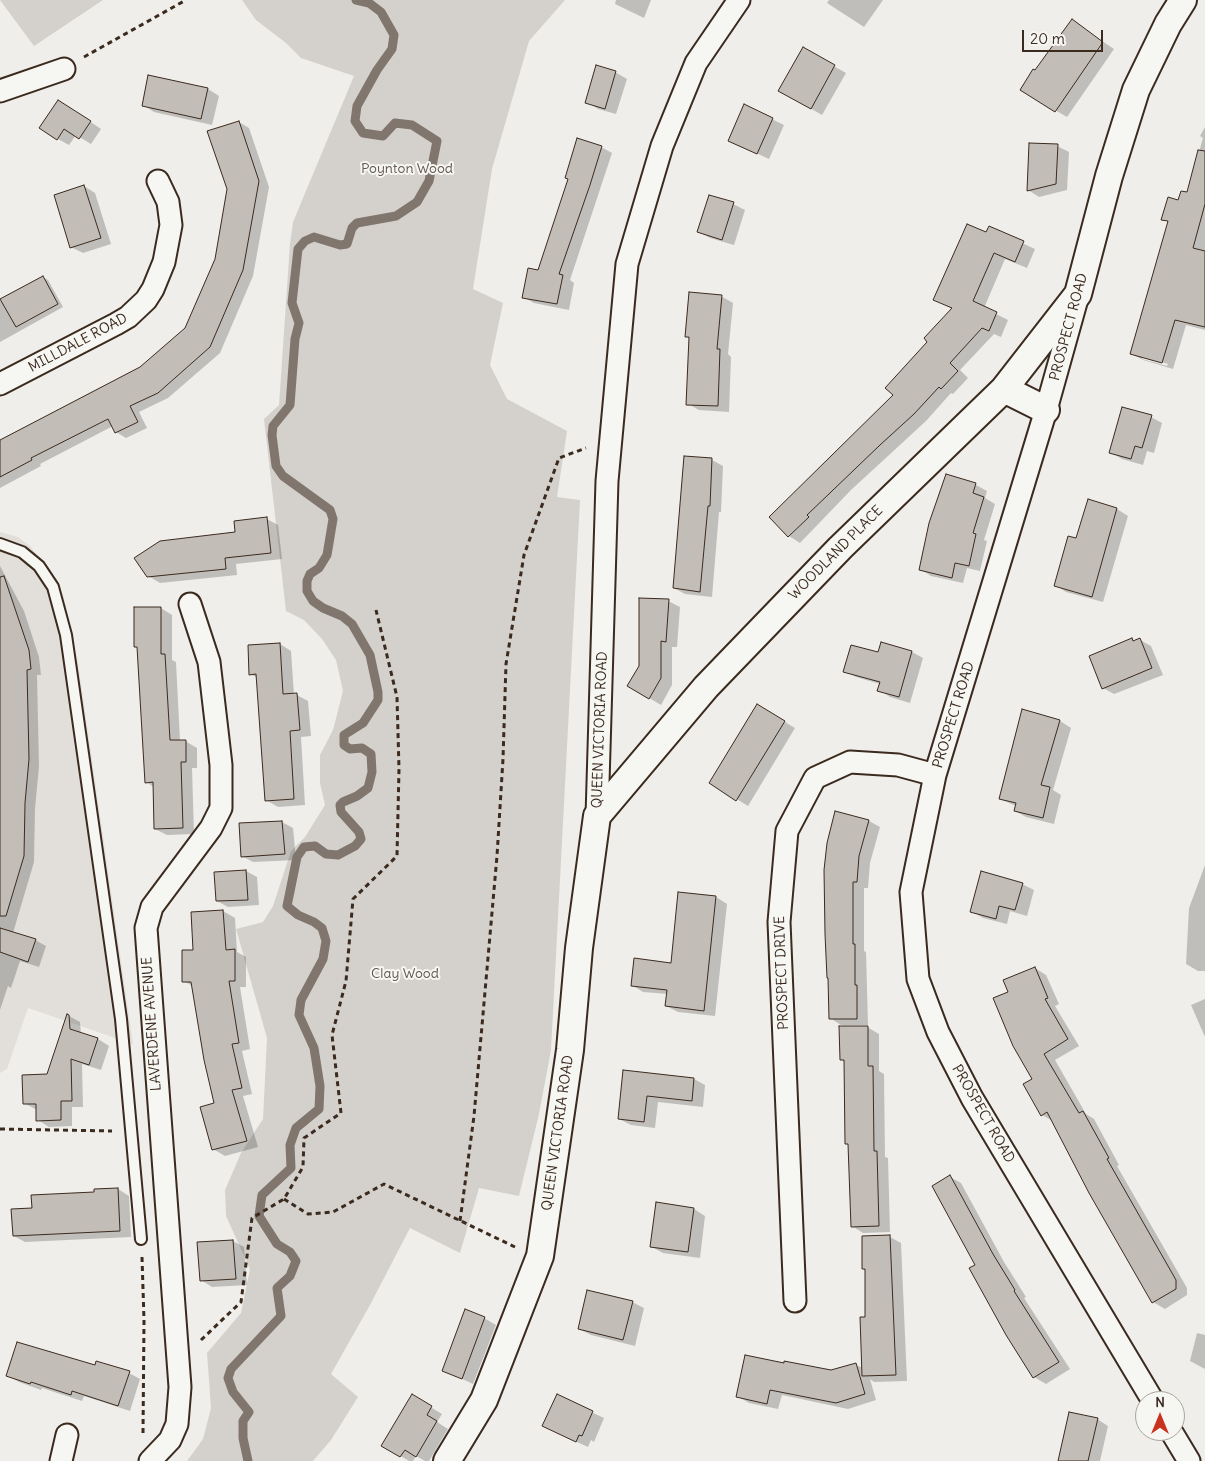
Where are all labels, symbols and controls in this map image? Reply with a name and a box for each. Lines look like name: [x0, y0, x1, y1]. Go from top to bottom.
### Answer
scale bar: [1025, 20, 1106, 52]
text: 20 m: [1030, 29, 1065, 48]
park label: Poynton Wood: [361, 161, 453, 177]
street label: PROSPECT ROAD: [1047, 271, 1091, 383]
street label: MILLDALE ROAD: [26, 310, 130, 376]
street label: WOODLAND PLACE: [785, 502, 887, 604]
street label: QUEEN VICTORIA ROAD: [589, 651, 611, 809]
street label: PROSPECT ROAD: [930, 660, 978, 770]
street label: PROSPECT DRIVE: [772, 916, 792, 1030]
street label: LAVERDENE AVENUE: [139, 956, 165, 1092]
park label: Clay Wood: [371, 966, 439, 982]
street label: QUEEN VICTORIA ROAD: [539, 1054, 577, 1212]
street label: PROSPECT ROAD: [948, 1062, 1018, 1166]
north arrow: [1135, 1391, 1185, 1441]
text: N: [1155, 1393, 1165, 1411]

